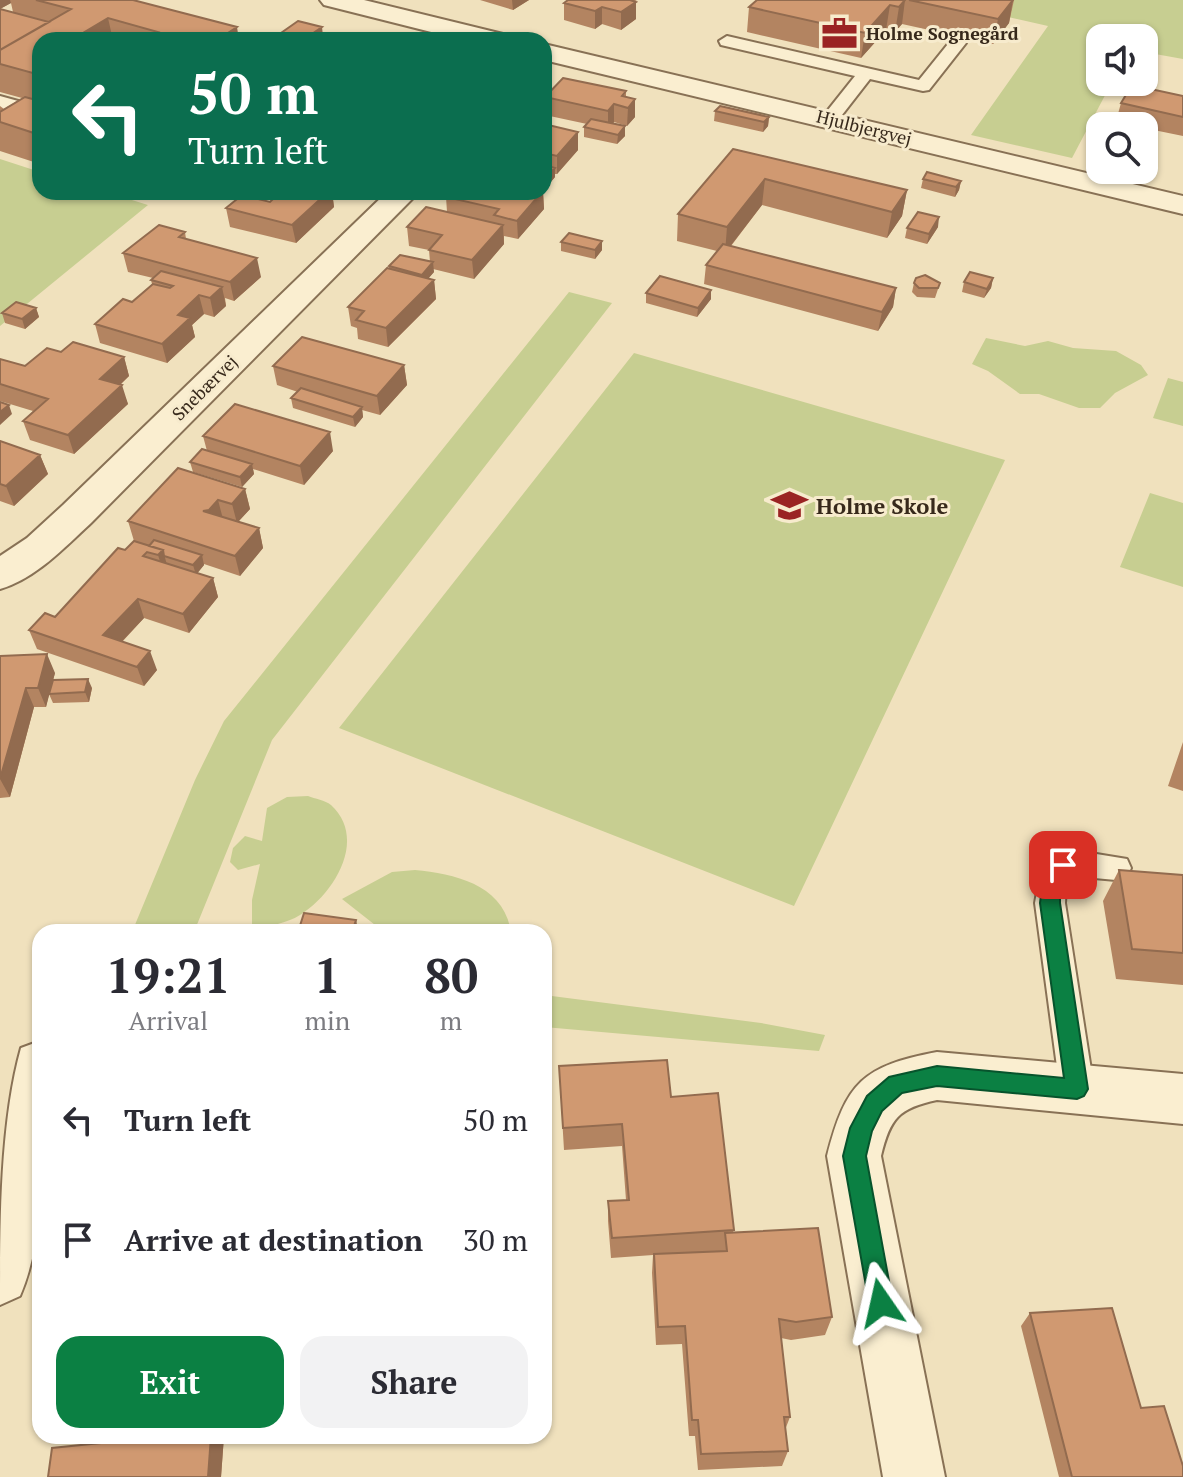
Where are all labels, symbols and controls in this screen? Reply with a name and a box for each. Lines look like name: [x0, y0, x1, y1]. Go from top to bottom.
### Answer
office icon: Holme Sognegård: [821, 15, 859, 53]
place label: Holme Sognegård: [866, 21, 1019, 45]
map controls: [1086, 24, 1158, 184]
button: sound: [1086, 24, 1158, 96]
text: 50 m: [188, 56, 318, 130]
icon: left: [56, 64, 160, 168]
street label: Hjulbjergvej: [814, 104, 914, 150]
button: search: [1086, 112, 1158, 184]
text: Turn left: [188, 127, 328, 174]
street label: Snebærvej: [166, 349, 242, 425]
school or university icon: Holme Skole: [771, 487, 809, 525]
place label: Holme Skole: [816, 491, 949, 520]
pin: [1029, 831, 1097, 899]
icon: arrive: [1041, 843, 1085, 887]
text: 19:21: [106, 943, 231, 1007]
text: 1: [314, 943, 341, 1007]
text: 80: [424, 943, 478, 1007]
text: Arrival: [128, 1003, 208, 1037]
text: min: [304, 1003, 350, 1037]
text: m: [440, 1003, 462, 1037]
icon: left: [56, 1098, 100, 1142]
text: Turn left: [124, 1100, 251, 1140]
text: 50 m: [463, 1100, 528, 1140]
icon: arrive: [56, 1218, 100, 1262]
text: Arrive at destination: [124, 1220, 423, 1260]
text: 30 m: [463, 1220, 528, 1260]
position arrow: [839, 1261, 923, 1345]
button: Exit: [56, 1336, 284, 1428]
button: Share: [300, 1336, 528, 1428]

